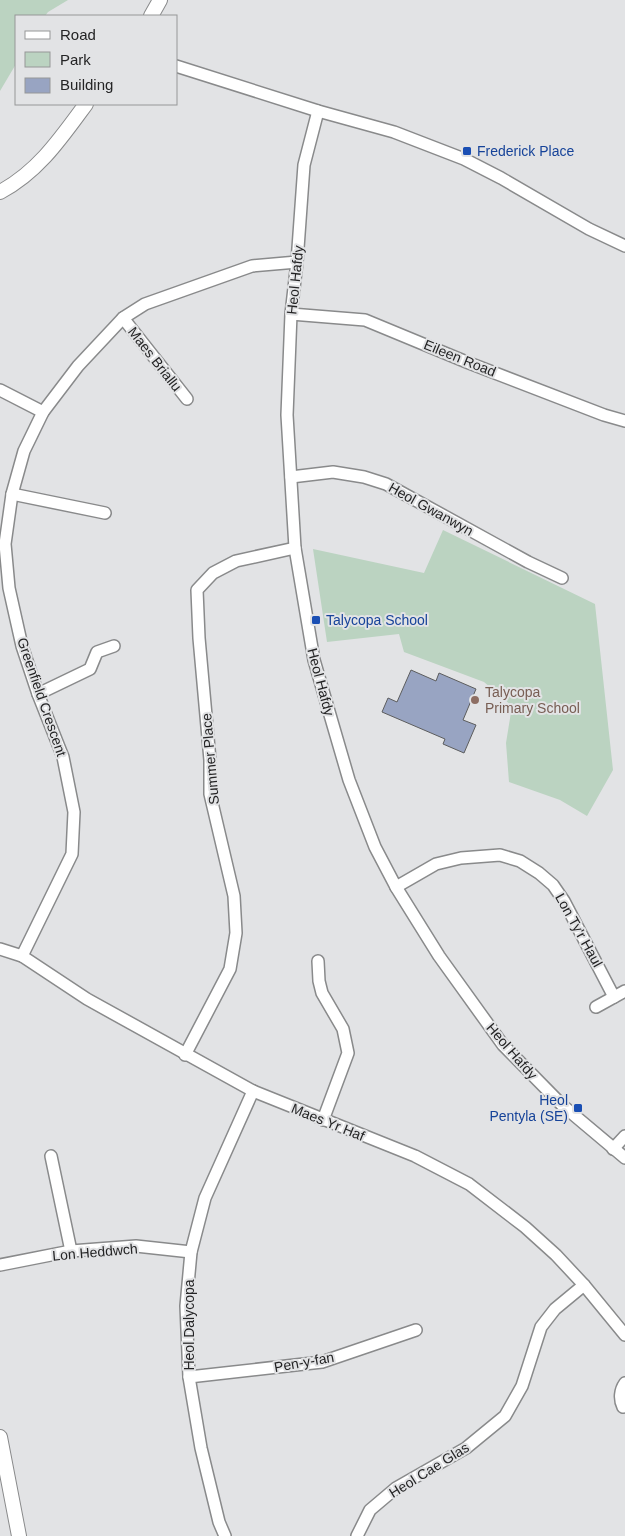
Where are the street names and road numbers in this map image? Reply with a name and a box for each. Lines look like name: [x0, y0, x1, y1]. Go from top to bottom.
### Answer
street label: Heol Hafdy: [283, 245, 307, 315]
street label: Maes Briallu: [125, 324, 185, 394]
street label: Eileen Road: [422, 336, 498, 380]
street label: Heol Gwanwyn: [386, 479, 476, 539]
street label: Greenfield Crescent: [14, 636, 70, 759]
street label: Heol Hafdy: [304, 646, 338, 718]
street label: Summer Place: [198, 712, 222, 805]
street label: Lon Ty'r Haul: [552, 890, 606, 970]
street label: Heol Hafdy: [483, 1020, 541, 1082]
street label: Maes Yr Haf: [289, 1100, 367, 1144]
street label: Lon Heddwch: [52, 1240, 138, 1264]
street label: Heol Dalycopa: [181, 1279, 197, 1371]
street label: Pen-y-fan: [273, 1349, 335, 1375]
street label: Heol Cae Glas: [386, 1439, 472, 1501]

